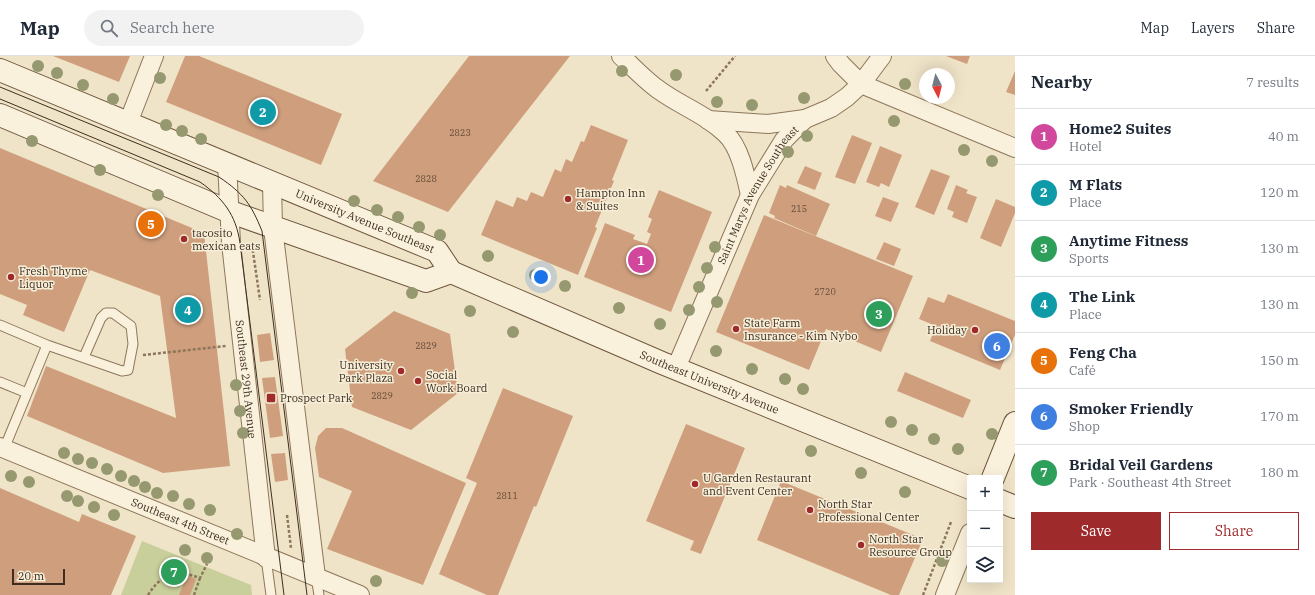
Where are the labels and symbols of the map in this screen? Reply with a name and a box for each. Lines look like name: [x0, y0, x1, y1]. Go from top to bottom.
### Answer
north arrow: [919, 68, 955, 104]
pin: 2: [250, 97, 276, 127]
street label: Saint Marys Avenue Southeast: [714, 123, 801, 266]
house number: 2823: [449, 127, 471, 138]
house number: 2828: [415, 173, 437, 184]
street label: University Avenue Southeast: [293, 186, 437, 256]
place label: Hampton Inn & Suites: [576, 186, 645, 213]
marker: Hampton Inn & Suites: [563, 194, 573, 204]
house number: 215: [791, 203, 807, 214]
pin: 5: [138, 209, 164, 239]
place label: tacosito mexican eats: [192, 226, 260, 253]
marker: tacosito mexican eats: [179, 234, 189, 244]
pin: 1: [628, 245, 654, 275]
place label: Fresh Thyme Liquor: [19, 264, 87, 291]
your location: [531, 267, 551, 287]
marker: Fresh Thyme Liquor: [6, 272, 16, 282]
house number: 2720: [814, 286, 836, 297]
pin: 4: [175, 295, 201, 325]
pin: 3: [866, 299, 892, 329]
place label: State Farm Insurance - Kim Nybo: [744, 316, 857, 343]
street label: Southeast 29th Avenue: [233, 319, 260, 439]
place label: Holiday: [927, 323, 967, 337]
marker: State Farm Insurance - Kim Nybo: [731, 324, 741, 334]
marker: Holiday: [970, 325, 980, 335]
pin: 6: [984, 331, 1010, 361]
house number: 2829: [415, 340, 437, 351]
street label: Southeast University Avenue: [638, 347, 781, 417]
place label: University Park Plaza: [339, 358, 393, 385]
marker: University Park Plaza: [396, 366, 406, 376]
place label: Social Work Board: [426, 368, 488, 395]
marker: Social Work Board: [413, 376, 423, 386]
house number: 2829: [371, 390, 393, 401]
place label: Prospect Park: [280, 391, 353, 405]
marker: Prospect Park: [265, 392, 277, 404]
place label: U Garden Restaurant and Event Center: [703, 471, 812, 498]
marker: U Garden Restaurant and Event Center: [690, 479, 700, 489]
house number: 2811: [496, 490, 518, 501]
street label: Southeast 4th Street: [129, 495, 232, 548]
place label: North Star Professional Center: [818, 497, 919, 524]
marker: North Star Professional Center: [805, 505, 815, 515]
place label: North Star Resource Group: [869, 532, 952, 559]
marker: North Star Resource Group: [856, 540, 866, 550]
pin: 7: [161, 557, 187, 587]
scale bar: [12, 567, 65, 586]

